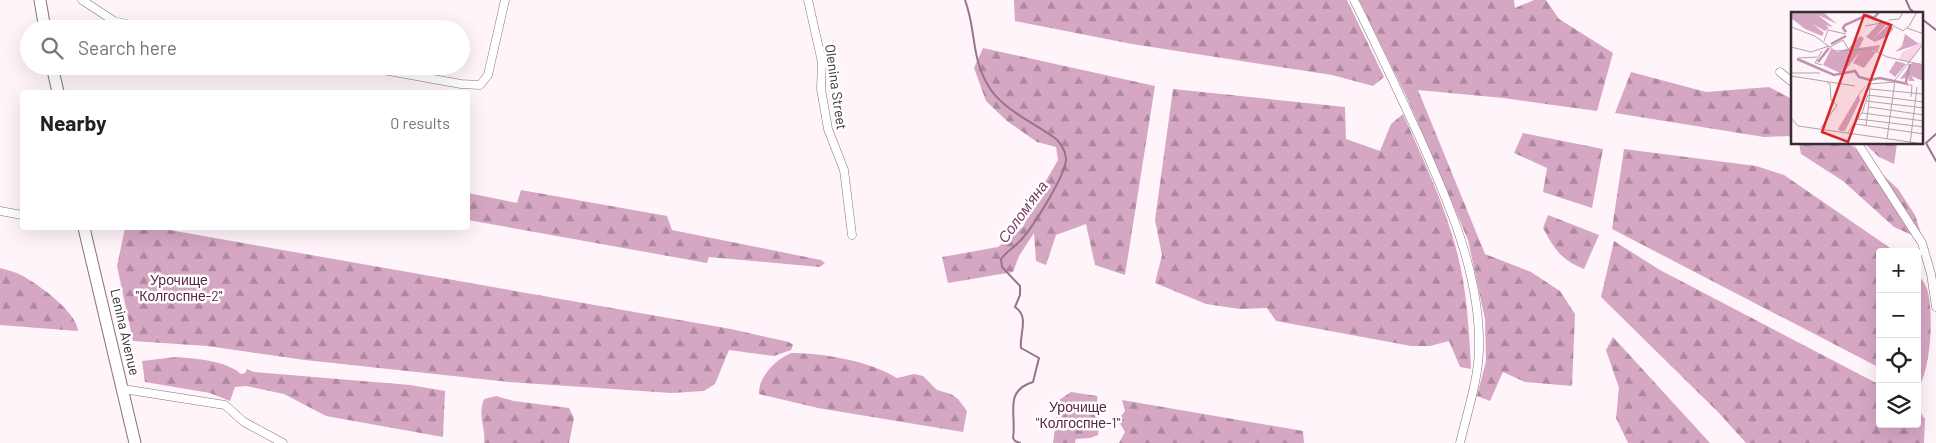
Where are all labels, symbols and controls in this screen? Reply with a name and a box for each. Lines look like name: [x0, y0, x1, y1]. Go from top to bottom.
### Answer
inset map: [1791, 12, 1924, 145]
search box: [20, 20, 470, 75]
icon: search: [38, 34, 66, 62]
text: Search here: [78, 36, 177, 59]
street label: Olenina Street: [822, 43, 851, 131]
text: Nearby: [40, 110, 106, 135]
text: 0 results: [390, 113, 450, 132]
water label: Солом'яна: [994, 177, 1051, 246]
map controls: [1876, 248, 1921, 428]
button: +: [1876, 248, 1921, 293]
park label: Урочище "Колгоспне-2": [136, 271, 223, 304]
street label: Lenina Avenue: [107, 287, 144, 377]
button: −: [1876, 293, 1921, 338]
button: locate: [1876, 338, 1921, 383]
button: layers: [1876, 383, 1921, 428]
park label: Урочище "Колгоспне-1": [1036, 398, 1120, 431]

